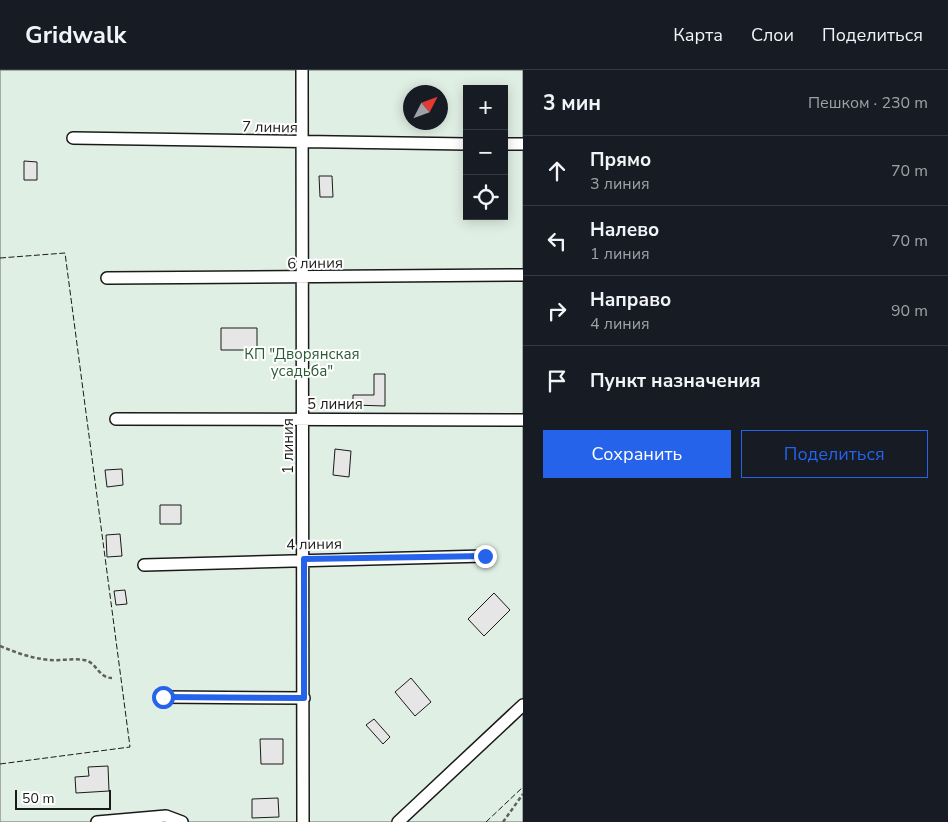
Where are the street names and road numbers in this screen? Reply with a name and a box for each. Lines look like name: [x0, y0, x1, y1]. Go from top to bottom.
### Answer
street label: 7 линия: [242, 117, 298, 137]
street label: 6 линия: [287, 253, 343, 273]
street label: 5 линия: [307, 394, 363, 414]
street label: 1 линия: [278, 418, 298, 474]
street label: 4 линия: [286, 534, 342, 554]

